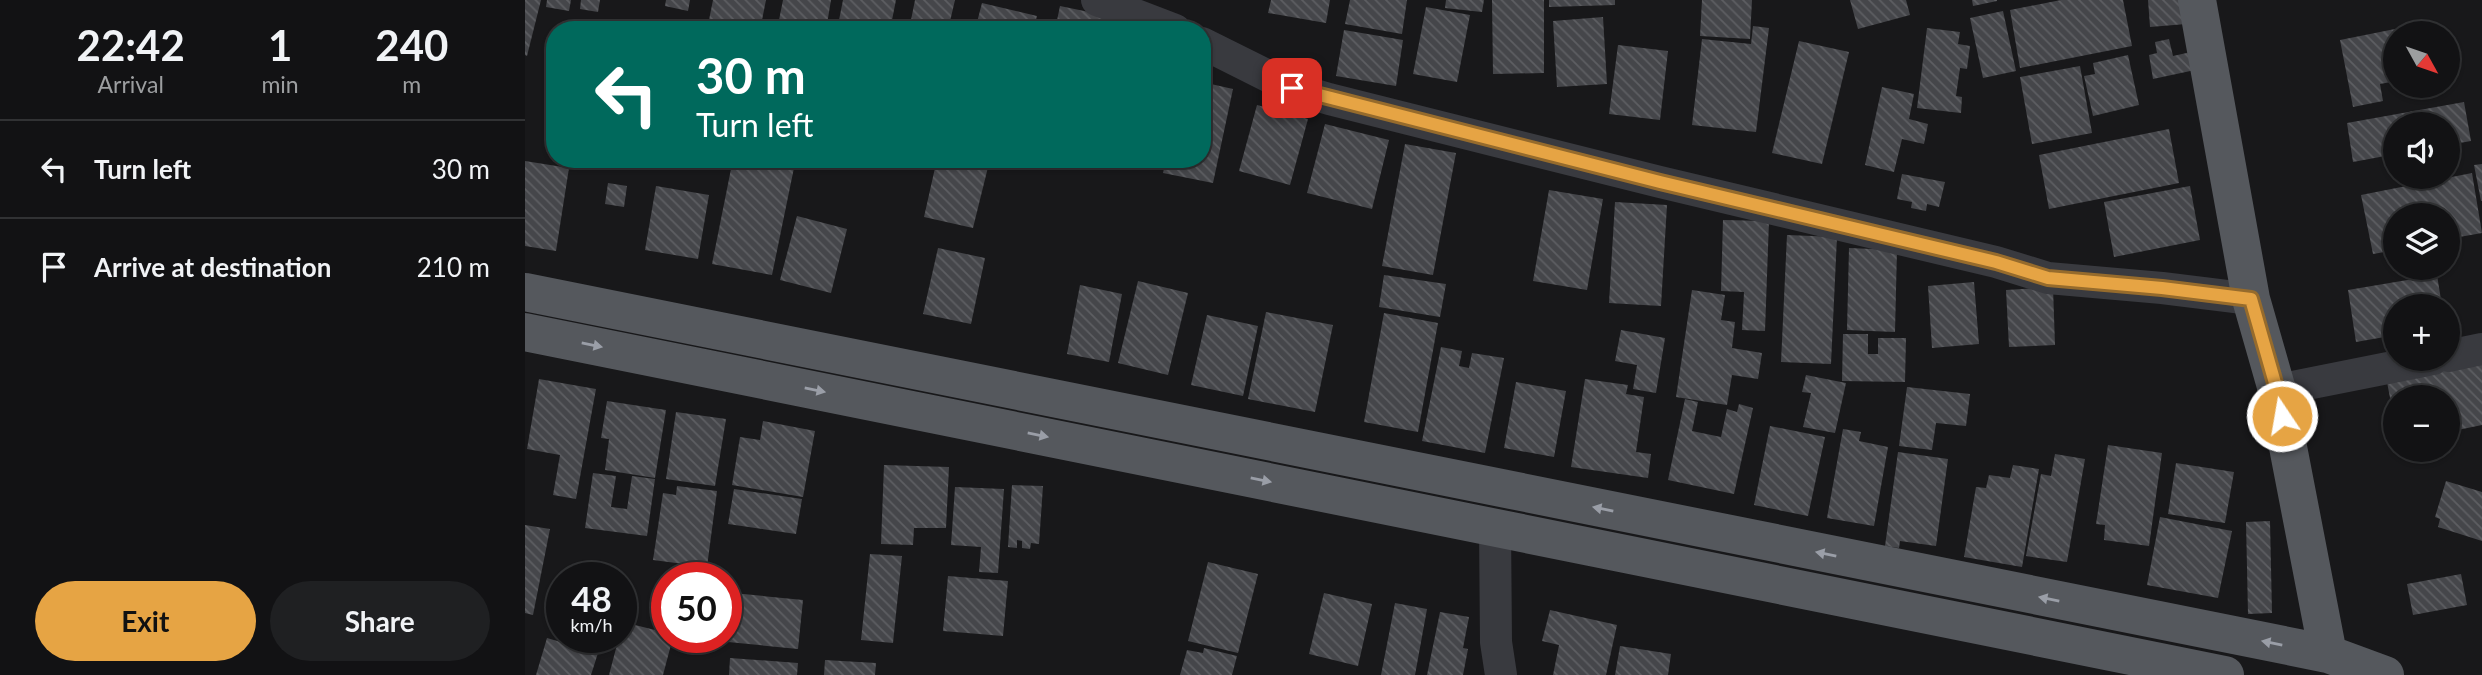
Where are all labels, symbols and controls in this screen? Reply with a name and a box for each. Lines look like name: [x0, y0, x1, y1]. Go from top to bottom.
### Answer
text: 22:42: [77, 20, 185, 70]
text: 1: [268, 20, 292, 70]
text: 240: [375, 20, 448, 70]
north arrow: [2383, 21, 2461, 98]
map controls: [2383, 21, 2460, 462]
text: 30 m: [696, 46, 806, 104]
icon: left: [581, 49, 672, 140]
pin: [1262, 58, 1322, 118]
icon: arrive: [1273, 69, 1311, 107]
text: Arrival: [98, 70, 164, 98]
text: min: [261, 70, 299, 98]
text: m: [402, 70, 421, 98]
text: Turn left: [696, 105, 813, 144]
button: sound: [2383, 112, 2460, 189]
icon: left: [35, 150, 73, 188]
text: Turn left: [94, 153, 191, 185]
text: 30 m: [432, 153, 490, 185]
button: layers: [2383, 203, 2460, 280]
icon: arrive: [35, 248, 73, 286]
text: Arrive at destination: [94, 251, 331, 283]
text: 210 m: [417, 251, 490, 283]
button: +: [2383, 294, 2460, 371]
one-way arrow: [581, 339, 603, 350]
position arrow: [2245, 379, 2319, 453]
one-way arrow: [804, 384, 826, 395]
button: −: [2383, 385, 2460, 462]
one-way arrow: [1027, 429, 1049, 440]
one-way arrow: [1250, 474, 1272, 485]
one-way arrow: [1592, 503, 1614, 514]
one-way arrow: [1815, 548, 1837, 559]
speed limit sign: 50: [651, 562, 742, 653]
text: 48: [571, 577, 612, 619]
button: Exit: [35, 581, 256, 661]
button: Share: [270, 581, 490, 661]
one-way arrow: [2038, 593, 2060, 604]
text: km/h: [570, 614, 613, 636]
one-way arrow: [2261, 638, 2283, 649]

